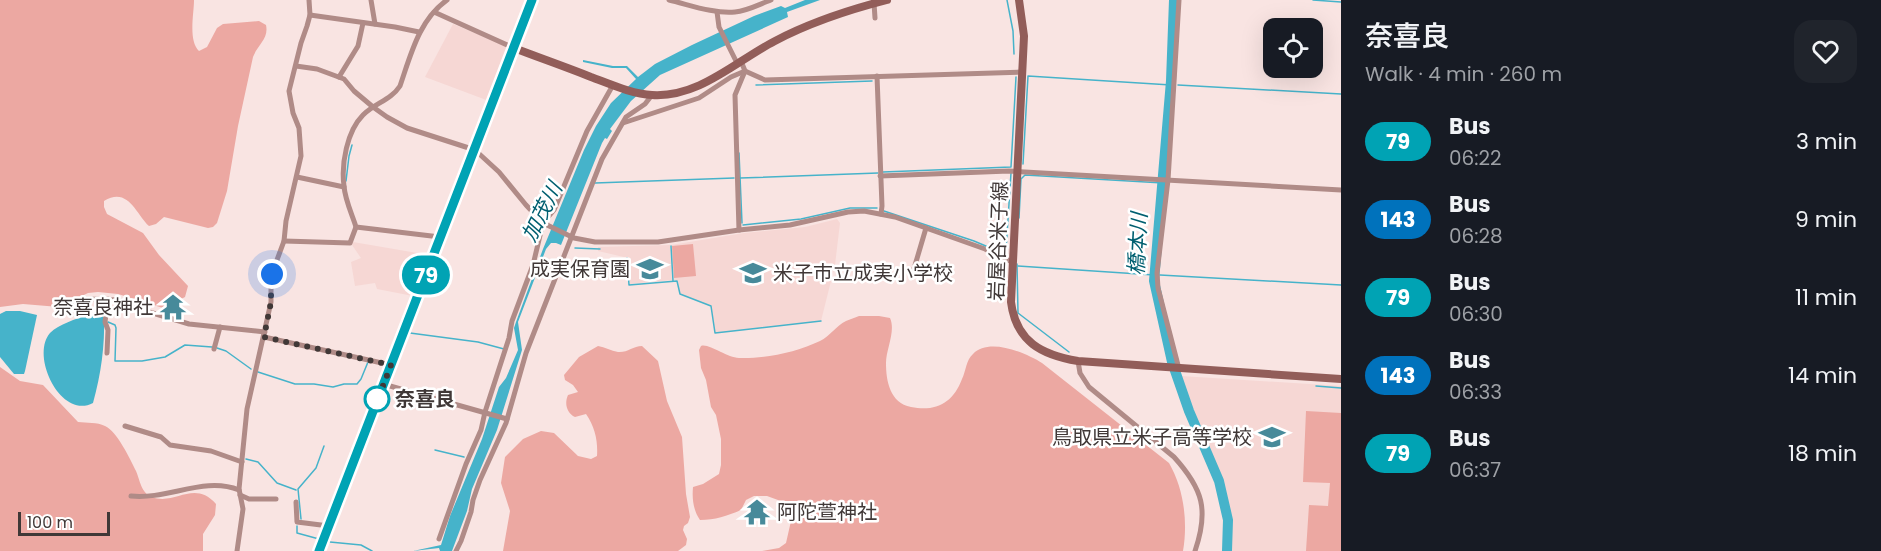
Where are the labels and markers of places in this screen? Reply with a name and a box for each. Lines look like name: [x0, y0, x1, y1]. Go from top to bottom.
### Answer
school or university icon: 成実保育園: [635, 254, 665, 284]
place label: 成実保育園: [530, 255, 630, 283]
school or university icon: 米子市立成実小学校: [738, 258, 768, 288]
place label: 米子市立成実小学校: [773, 259, 953, 287]
temple icon: 奈喜良神社: [158, 292, 188, 322]
place label: 奈喜良神社: [53, 293, 153, 321]
place label: 奈喜良: [395, 385, 455, 413]
marker: 奈喜良: [364, 386, 390, 412]
school or university icon: 鳥取県立米子高等学校: [1257, 422, 1287, 452]
place label: 鳥取県立米子高等学校: [1052, 423, 1252, 451]
temple icon: 阿陀萱神社: [742, 497, 772, 527]
place label: 阿陀萱神社: [777, 498, 877, 526]

